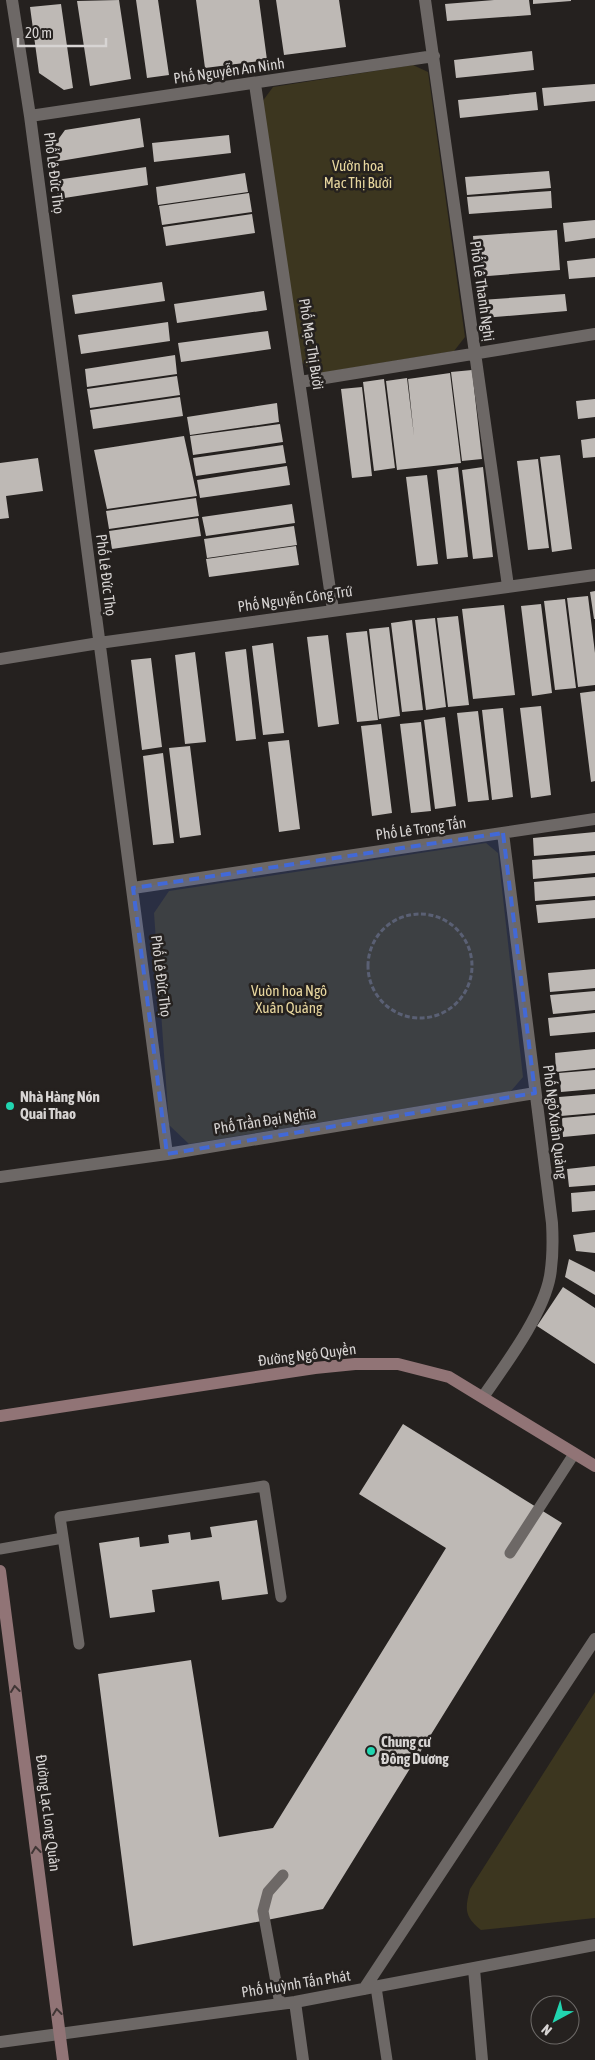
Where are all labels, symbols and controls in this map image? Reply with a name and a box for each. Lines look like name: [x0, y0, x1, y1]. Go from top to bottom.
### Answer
scale bar: [18, 15, 105, 47]
text: 20 m: [25, 24, 52, 41]
street label: Phố Nguyễn An Ninh: [172, 54, 286, 87]
street label: Phố Lê Đức Thọ: [41, 131, 68, 215]
park label: Vườn hoa Mạc Thị Bưởi: [324, 157, 392, 191]
street label: Phố Lê Thanh Nghị: [467, 239, 498, 342]
street label: Phố Mạc Thị Bưởi: [296, 297, 327, 391]
street label: Phố Lê Đức Thọ: [93, 533, 120, 617]
street label: Phố Nguyễn Công Trứ: [237, 582, 354, 615]
street label: Phố Lê Trọng Tấn: [375, 814, 467, 843]
street label: Phố Lê Đức Thọ: [148, 934, 175, 1018]
park label: Vuòn hoa Ngô Xuân Quảng: [251, 982, 327, 1016]
street label: Phố Ngô Xuân Quảng: [540, 1064, 571, 1181]
place label: Nhà Hàng Nón Quai Thao: [20, 1088, 100, 1122]
marker: Nhà Hàng Nón Quai Thao: [4, 1100, 16, 1112]
street label: Phố Trần Đại Nghĩa: [212, 1104, 317, 1137]
street label: Đường Ngô Quyền: [257, 1340, 357, 1369]
one-way arrow: [10, 1685, 21, 1693]
place label: Chung cư Đông Dương: [381, 1733, 449, 1767]
marker: Chung cư Đông Dương: [365, 1745, 377, 1757]
street label: Đường Lạc Long Quân: [33, 1753, 64, 1872]
one-way arrow: [31, 1846, 42, 1854]
street label: Phố Huỳnh Tấn Phát: [240, 1966, 352, 2001]
north arrow: [530, 1995, 580, 2045]
one-way arrow: [52, 2007, 63, 2015]
text: N: [538, 2021, 555, 2039]

